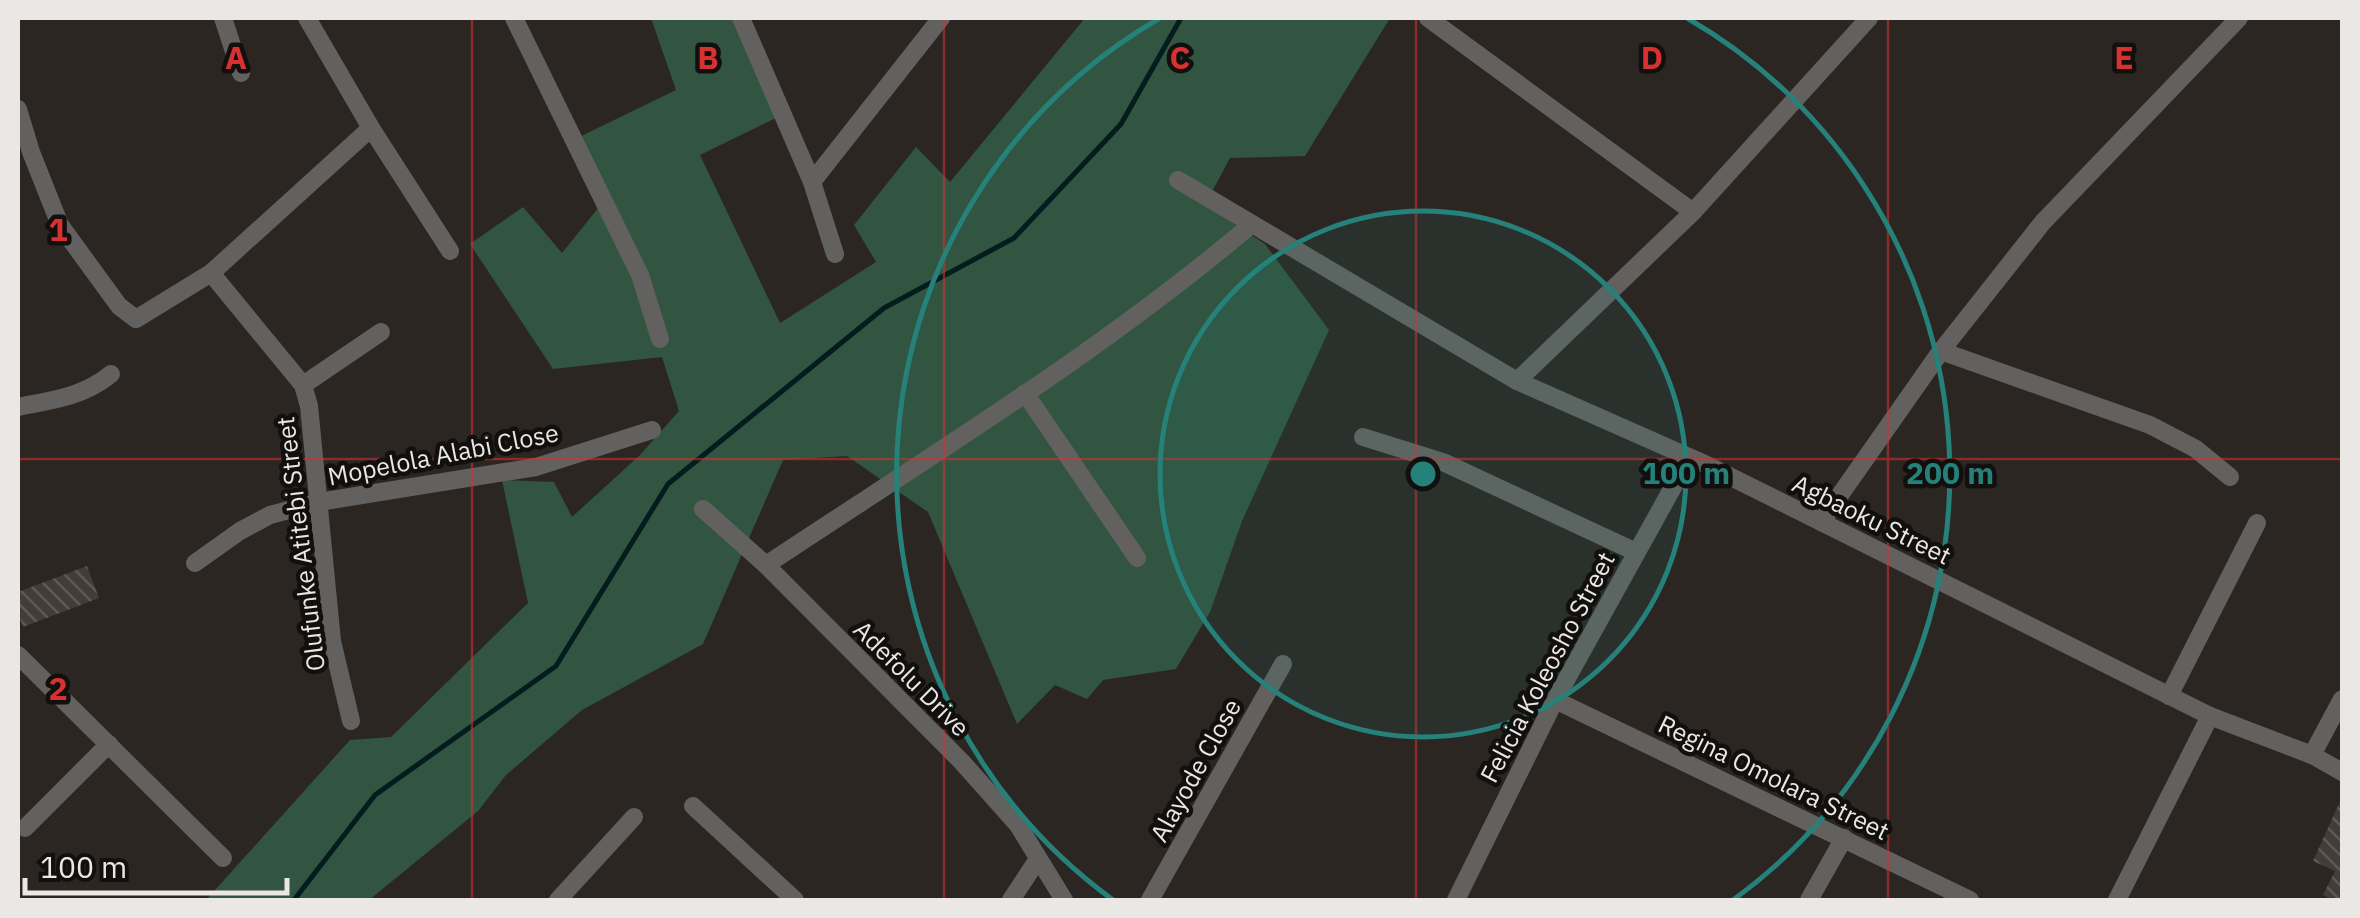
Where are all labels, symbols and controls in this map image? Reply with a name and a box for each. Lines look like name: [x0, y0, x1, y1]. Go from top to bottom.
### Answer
text: A: [225, 36, 247, 78]
text: B: [697, 36, 719, 78]
text: C: [1170, 36, 1190, 78]
text: D: [1641, 36, 1663, 78]
text: E: [2114, 36, 2134, 78]
text: 1: [48, 208, 68, 250]
street label: Olufunke Atitebi Street: [268, 415, 332, 673]
street label: Mopelola Alabi Close: [325, 415, 561, 493]
text: 100 m: [1642, 453, 1730, 492]
text: 200 m: [1906, 453, 1994, 492]
centre of rings: [1405, 456, 1441, 492]
street label: Agbaoku Street: [1787, 466, 1957, 572]
street label: Felicia Koleosho Street: [1472, 546, 1622, 788]
street label: Adefolu Drive: [847, 613, 977, 743]
text: 2: [48, 667, 68, 709]
street label: Alayode Close: [1142, 693, 1248, 847]
street label: Regina Omolara Street: [1653, 707, 1895, 847]
scale bar: [25, 833, 288, 895]
text: 100 m: [40, 847, 127, 886]

